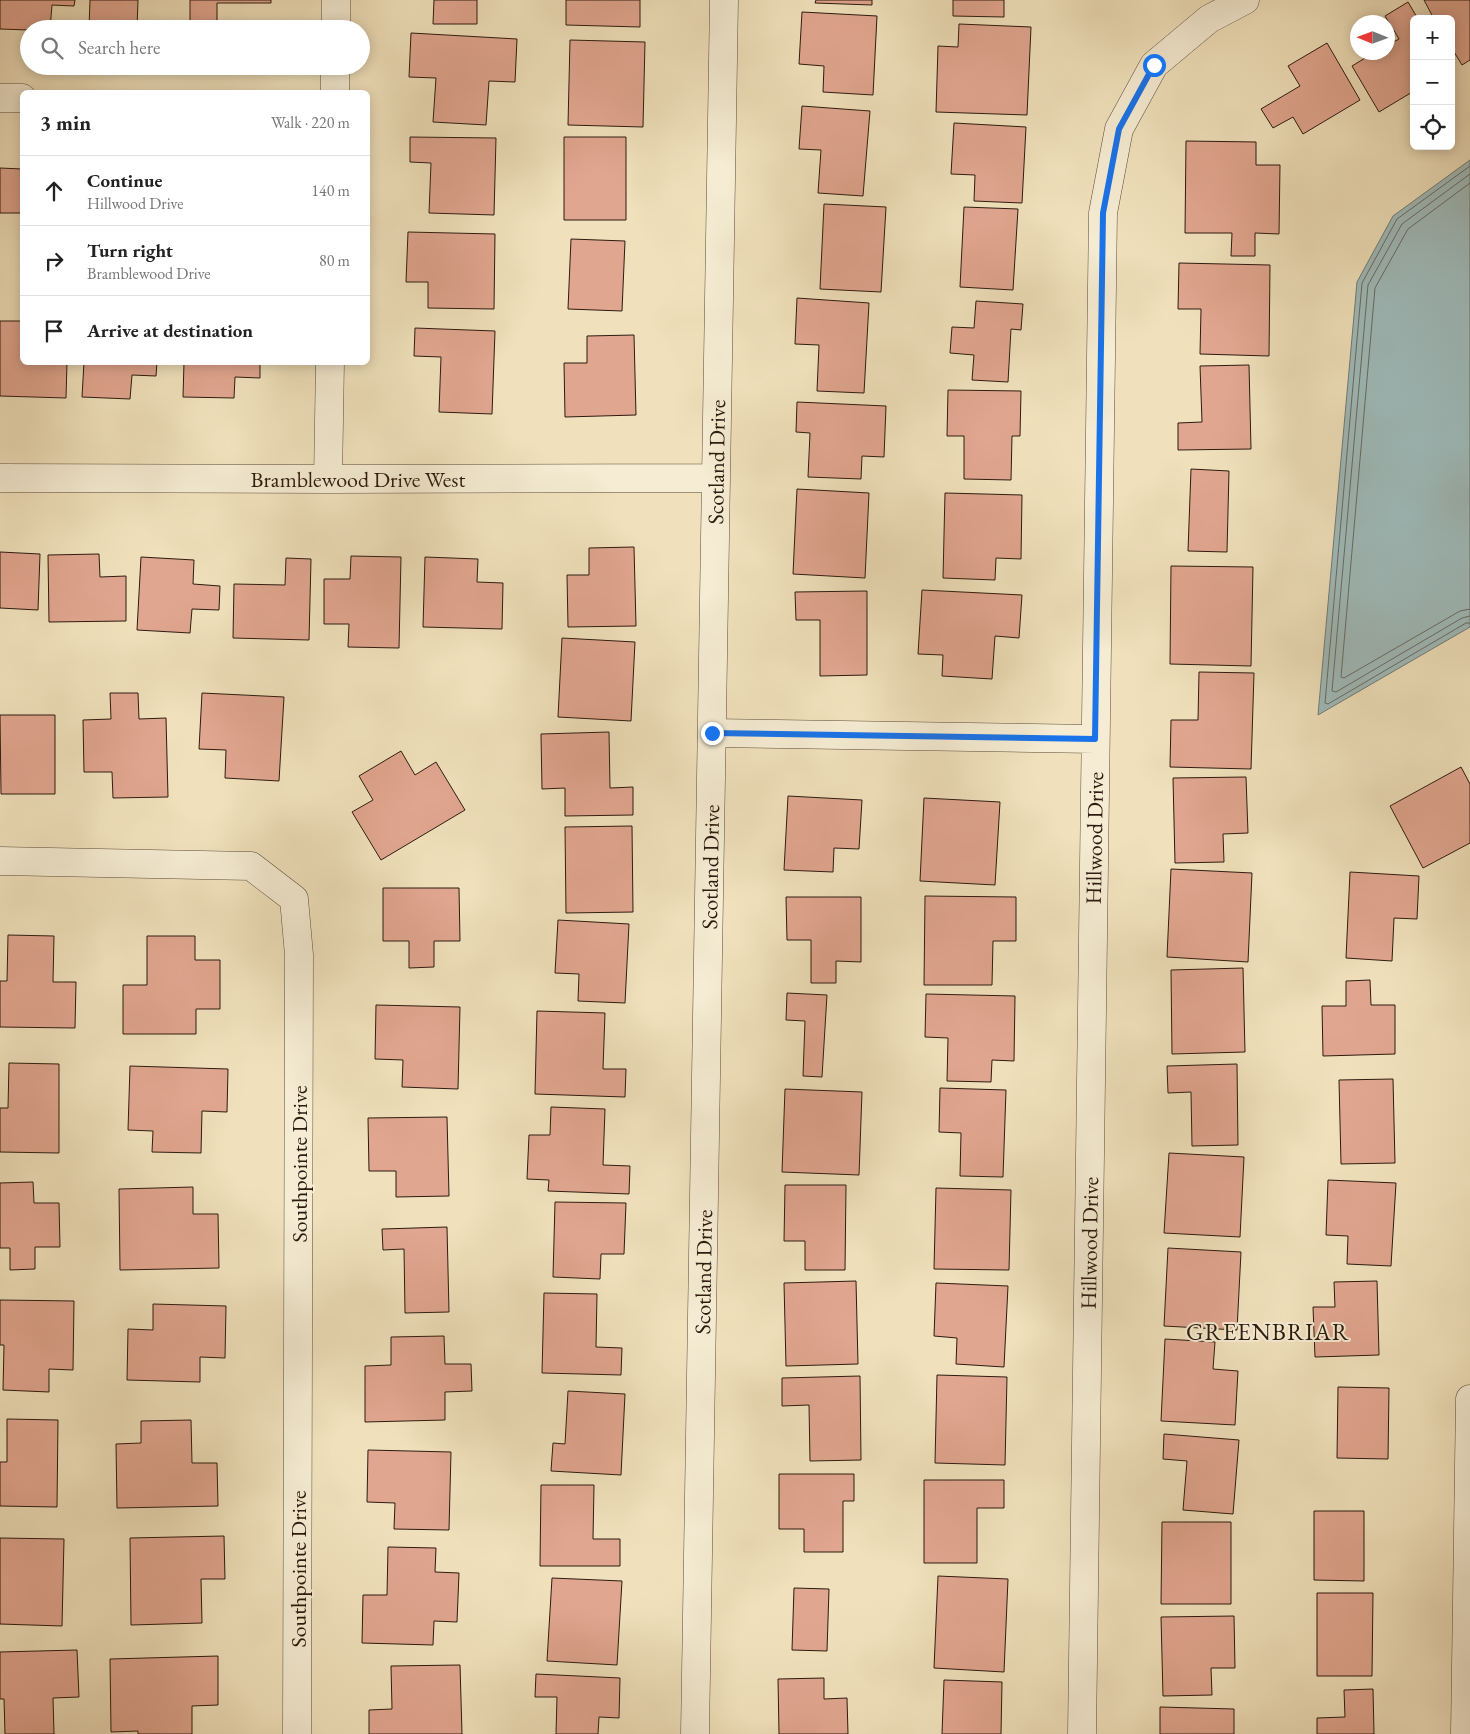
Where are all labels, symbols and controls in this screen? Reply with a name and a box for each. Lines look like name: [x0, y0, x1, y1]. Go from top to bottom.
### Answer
north arrow: [1350, 15, 1395, 60]
map controls: [1410, 15, 1455, 150]
button: +: [1410, 15, 1455, 60]
search box: [20, 20, 370, 75]
icon: search: [38, 34, 66, 62]
text: Search here: [78, 35, 160, 60]
route start: [1143, 54, 1166, 77]
button: −: [1410, 60, 1455, 105]
button: locate: [1410, 105, 1455, 150]
text: 3 min: [40, 109, 91, 136]
text: Walk · 220 m: [271, 112, 350, 133]
text: Continue: [87, 168, 162, 193]
icon: ahead: [40, 177, 68, 205]
text: 140 m: [311, 180, 350, 201]
text: Hillwood Drive: [87, 193, 183, 214]
text: Turn right: [87, 238, 173, 263]
icon: right: [40, 247, 68, 275]
text: 80 m: [319, 250, 350, 271]
text: Bramblewood Drive: [87, 263, 211, 284]
icon: arrive: [40, 317, 68, 345]
text: Arrive at destination: [87, 318, 253, 343]
street label: Scotland Drive: [701, 399, 732, 525]
street label: Bramblewood Drive West: [251, 465, 465, 494]
route end: [701, 722, 724, 745]
street label: Hillwood Drive: [1079, 771, 1110, 905]
street label: Scotland Drive: [695, 804, 726, 930]
street label: Southpointe Drive: [285, 1085, 314, 1243]
street label: Hillwood Drive: [1074, 1176, 1105, 1310]
street label: Scotland Drive: [688, 1209, 719, 1335]
district label: GREENBRIAR: [1186, 1316, 1350, 1347]
street label: Southpointe Drive: [284, 1490, 313, 1648]

